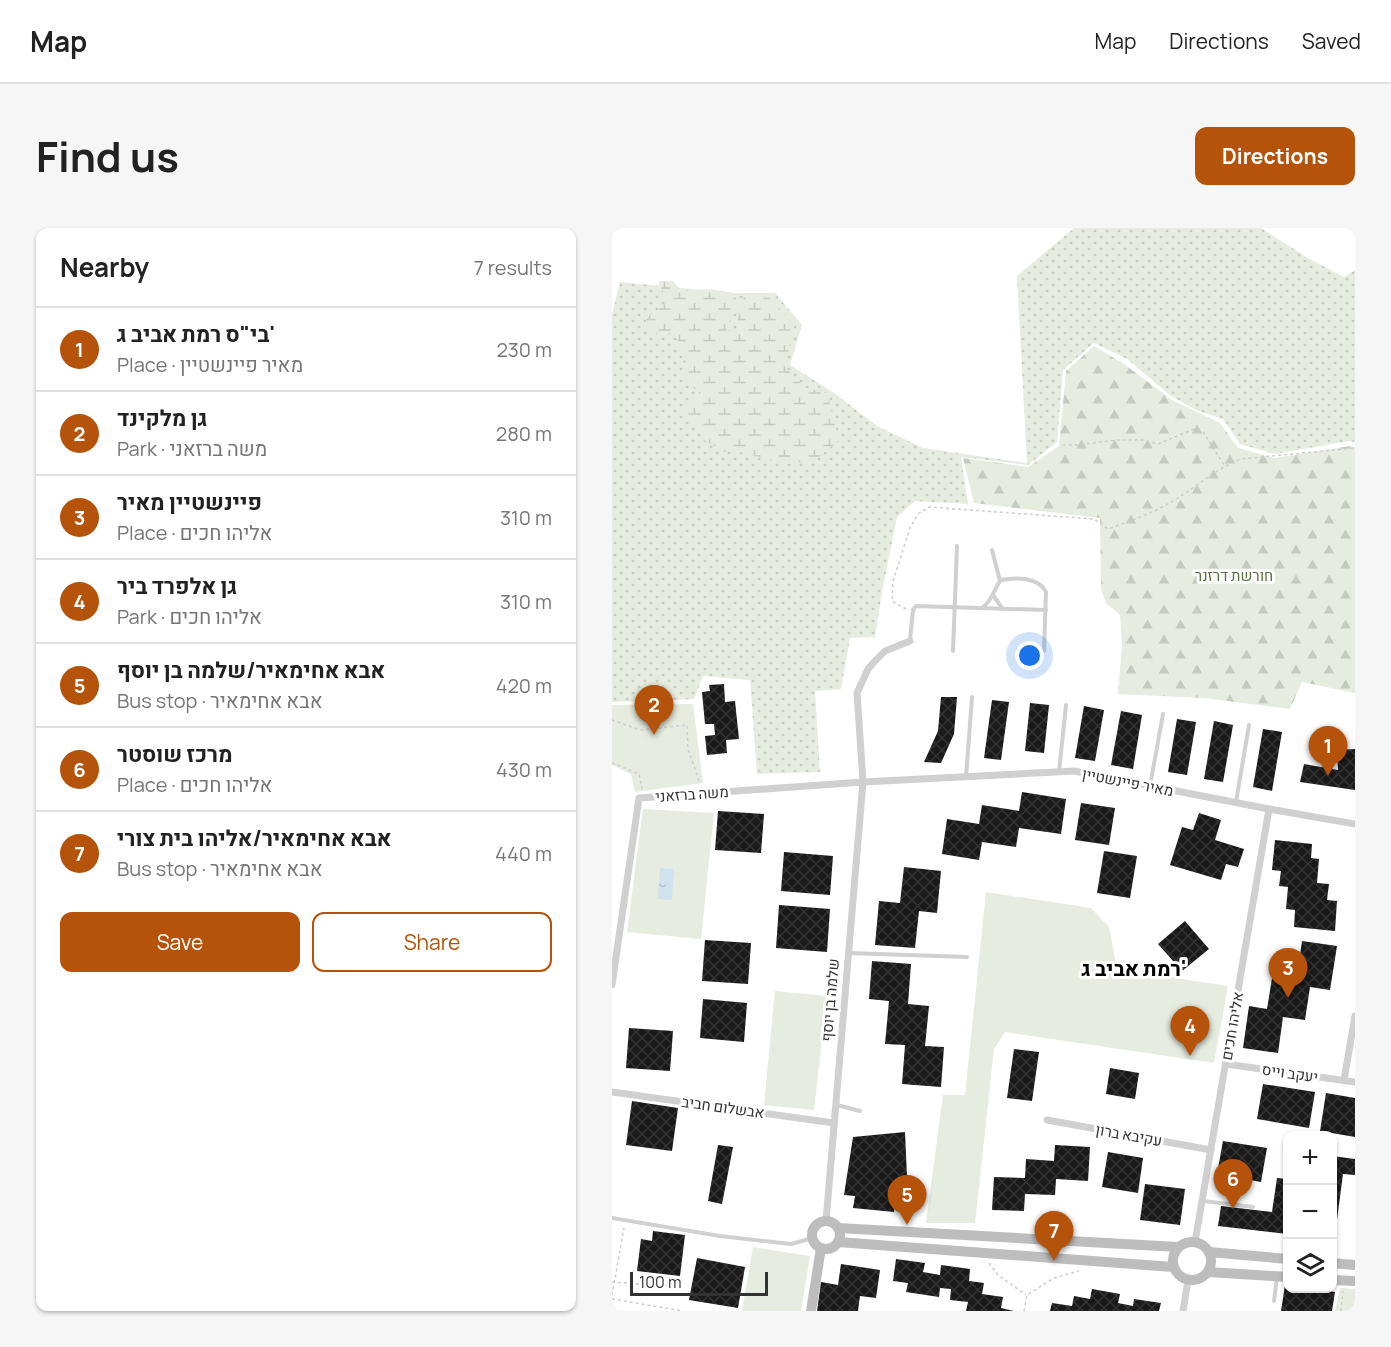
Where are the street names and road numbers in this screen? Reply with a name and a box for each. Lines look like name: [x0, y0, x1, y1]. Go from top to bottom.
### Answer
street label: מאיר פיינשטיין: [1081, 763, 1175, 801]
street label: משה ברזאני: [655, 781, 729, 807]
street label: שלמה בן יוסף: [816, 957, 844, 1043]
street label: אליהו חכים: [1216, 990, 1248, 1062]
street label: יעקב וייס: [1261, 1059, 1319, 1087]
street label: אבשלום חביב: [680, 1091, 766, 1123]
street label: עקיבא ברון: [1094, 1119, 1164, 1151]

